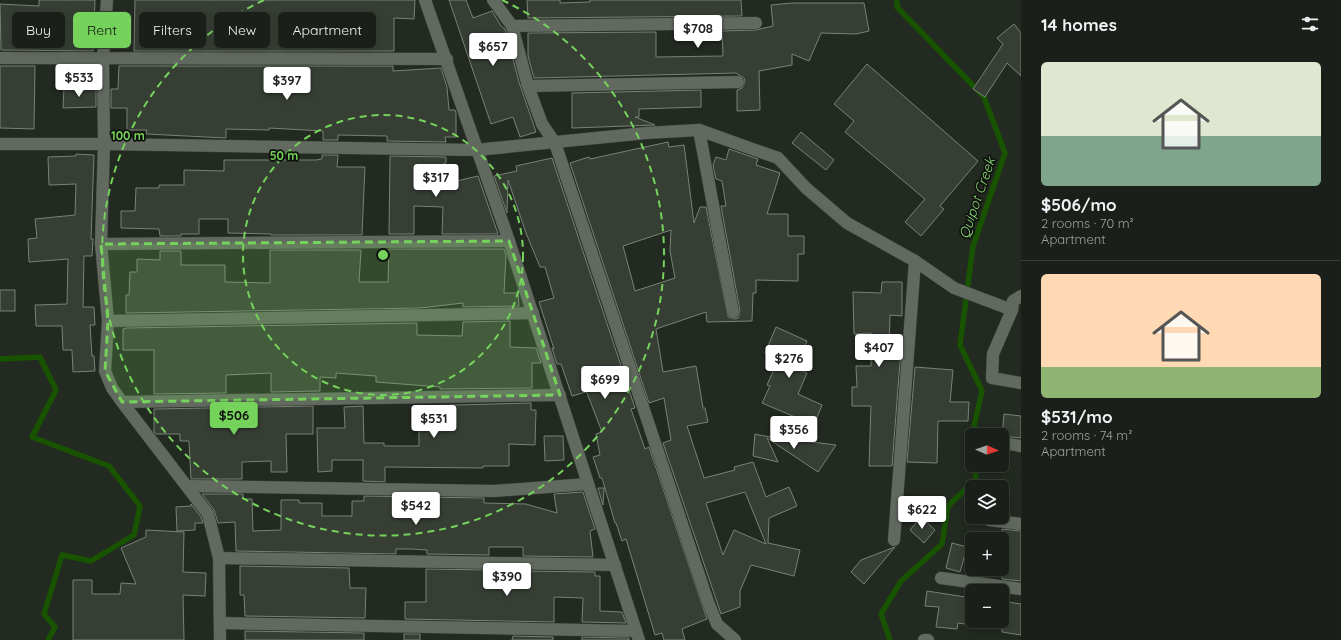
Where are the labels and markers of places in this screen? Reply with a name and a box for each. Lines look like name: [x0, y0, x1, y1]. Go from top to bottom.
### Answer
pin: $708: [674, 15, 722, 49]
pin: $657: [469, 33, 517, 67]
pin: $533: [55, 64, 103, 98]
pin: $397: [263, 67, 311, 101]
pin: $317: [412, 164, 460, 198]
centre of rings: [376, 248, 390, 262]
pin: $407: [855, 334, 903, 368]
pin: $276: [765, 345, 813, 379]
pin: $699: [581, 366, 629, 400]
pin: $506: [210, 402, 258, 436]
pin: $531: [410, 405, 458, 439]
pin: $356: [770, 416, 818, 450]
pin: $542: [392, 492, 440, 526]
pin: $622: [898, 496, 946, 530]
pin: $390: [483, 563, 531, 597]

